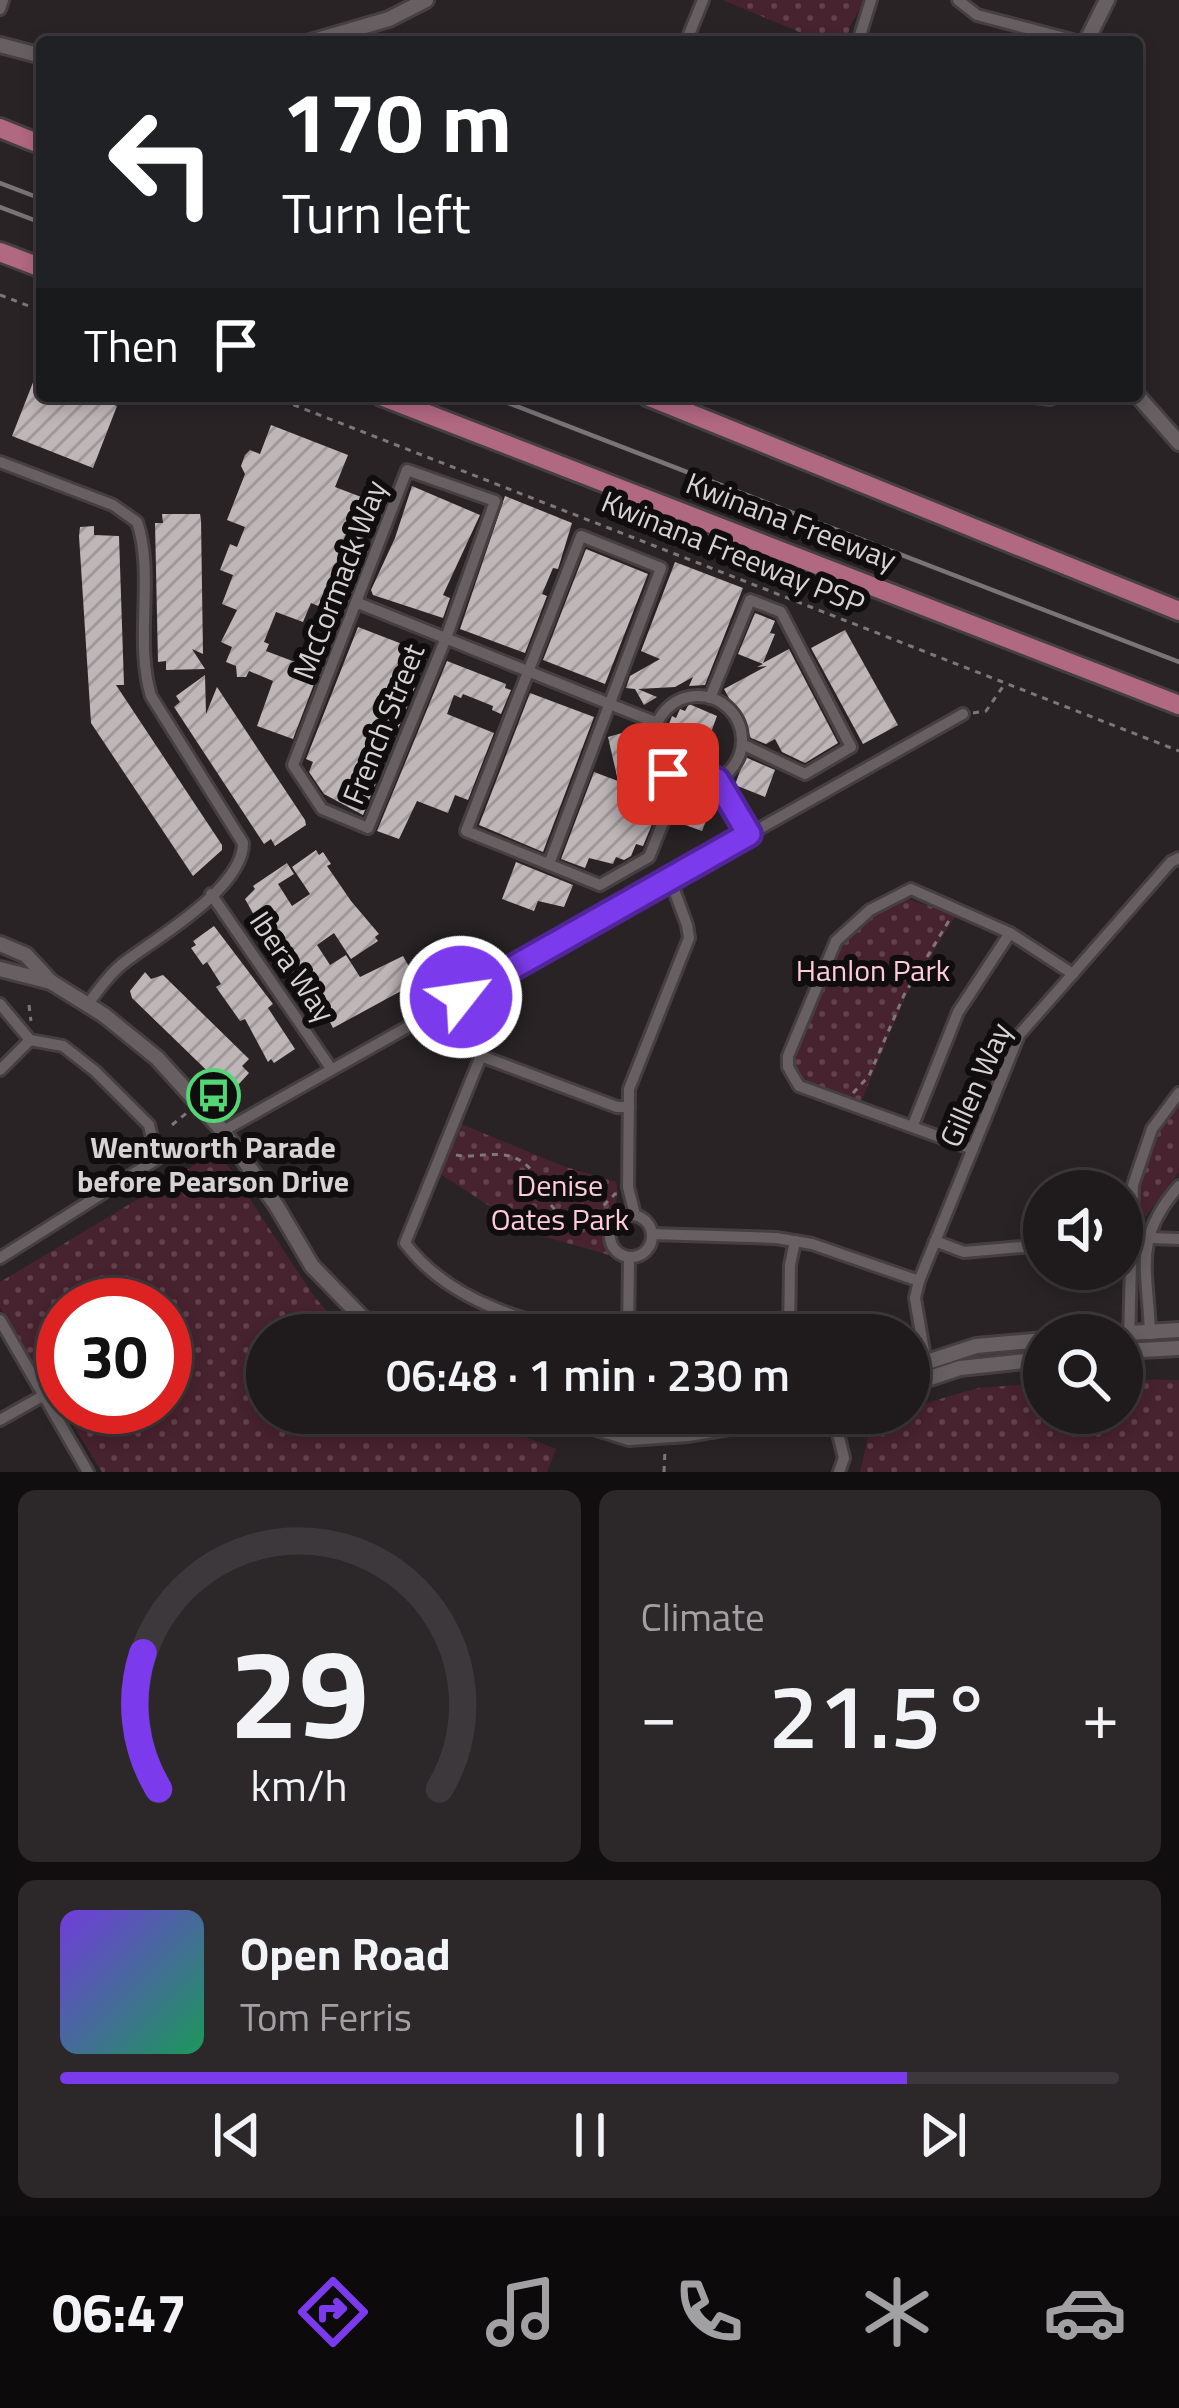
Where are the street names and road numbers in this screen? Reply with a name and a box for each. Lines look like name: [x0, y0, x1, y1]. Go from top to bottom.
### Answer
street label: Kwinana Freeway: [679, 460, 903, 582]
street label: McCormack Way: [280, 473, 398, 686]
street label: Kwinana Freeway PSP: [595, 478, 872, 626]
street label: French Street: [330, 636, 436, 811]
street label: Ibera Way: [239, 901, 347, 1031]
street label: Gillen Way: [927, 1015, 1023, 1154]

